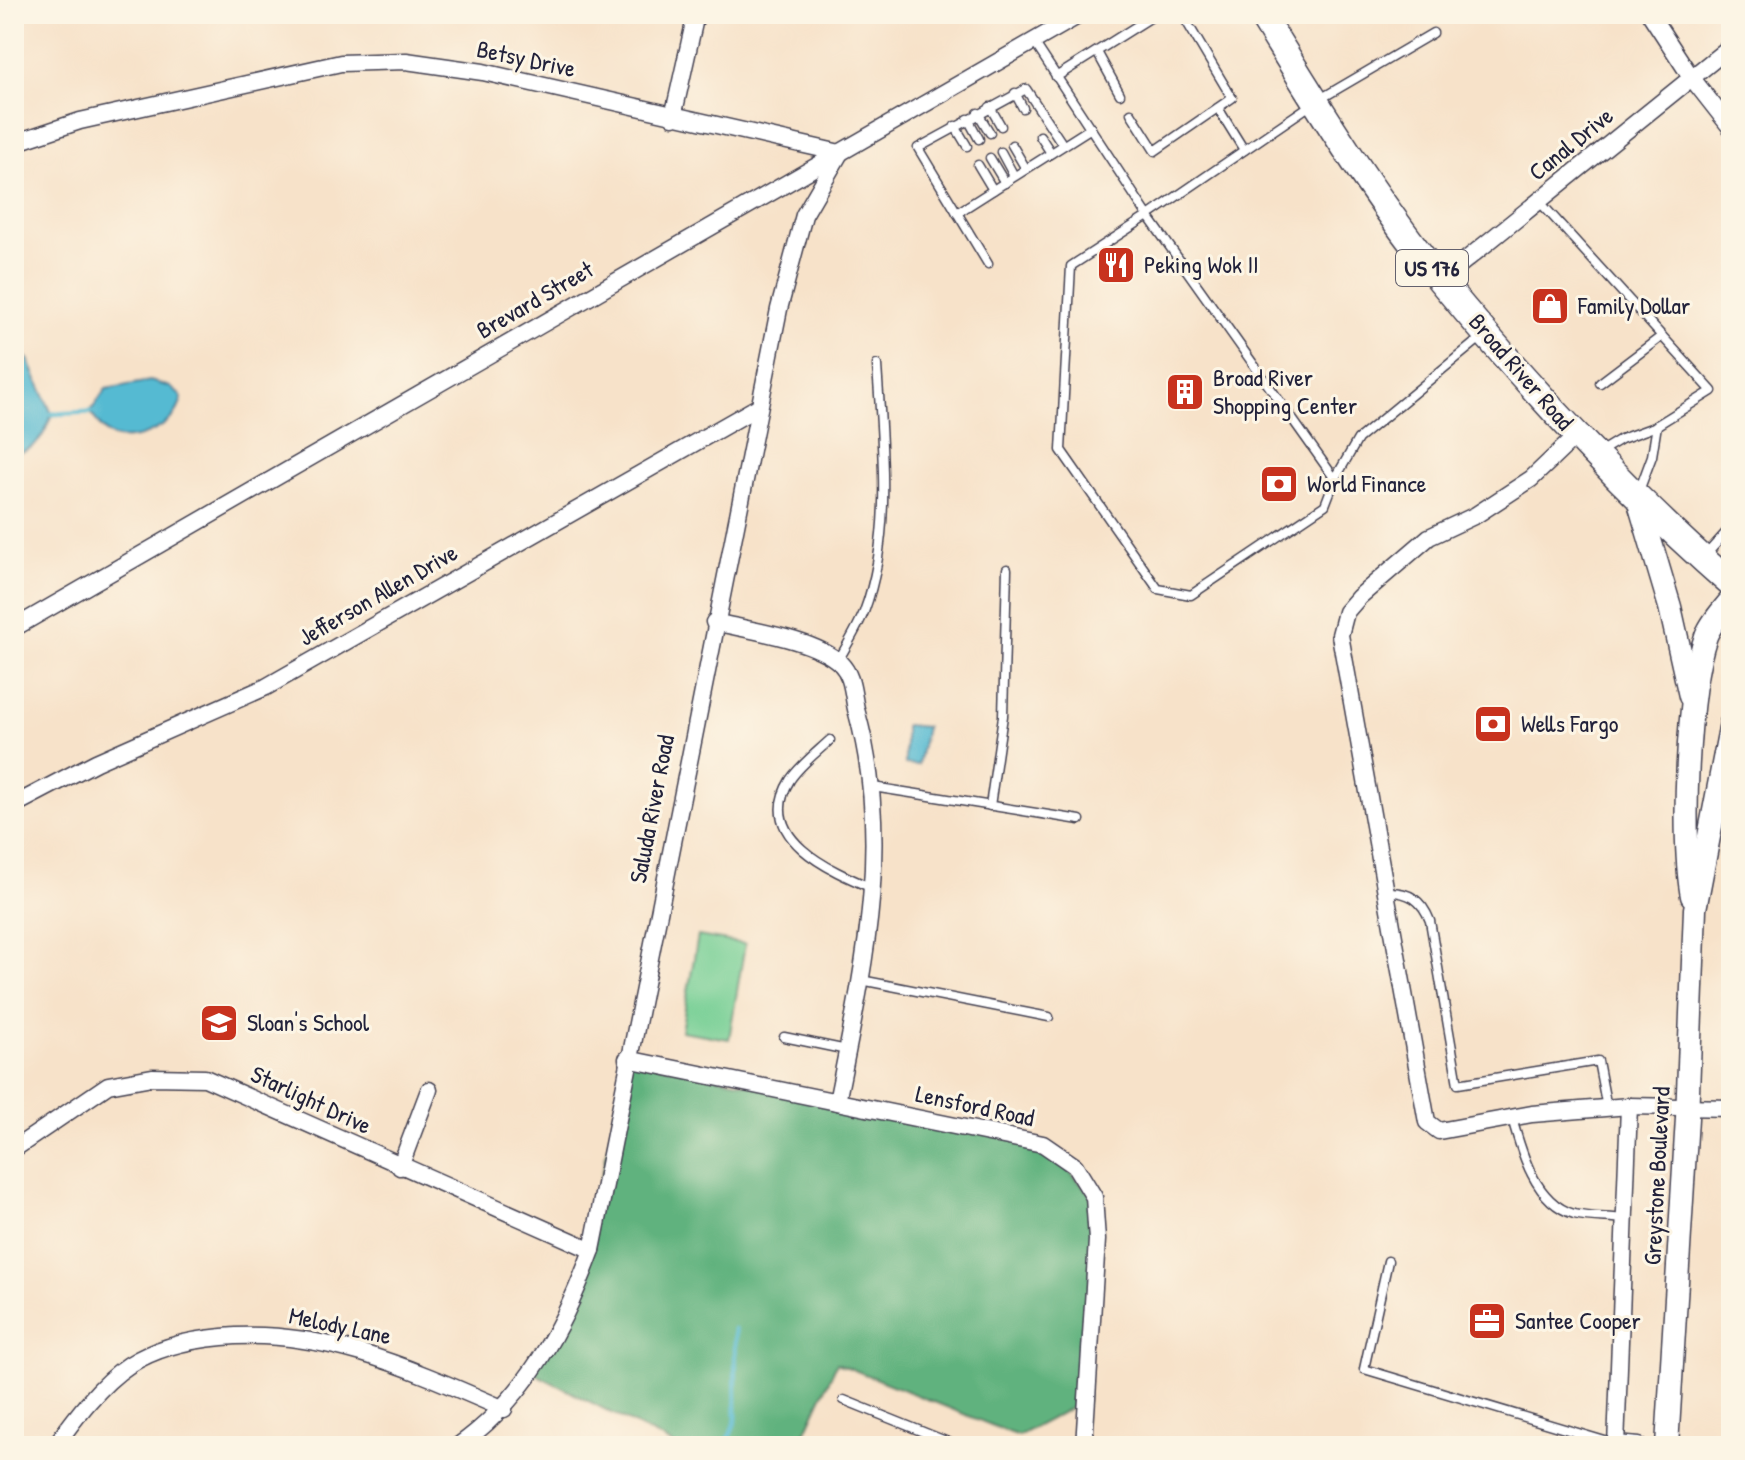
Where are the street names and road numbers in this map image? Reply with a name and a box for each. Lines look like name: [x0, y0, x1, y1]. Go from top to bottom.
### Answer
street label: Betsy Drive: [474, 32, 579, 84]
street label: Canal Drive: [1521, 99, 1620, 187]
road number: US 176: [1396, 250, 1468, 286]
street label: Brevard Street: [470, 252, 599, 345]
street label: Broad River Road: [1462, 306, 1581, 437]
street label: Jefferson Allen Drive: [292, 535, 463, 653]
street label: Saluda River Road: [621, 732, 681, 886]
street label: Starlight Drive: [246, 1057, 377, 1141]
street label: Lensford Road: [913, 1077, 1037, 1133]
street label: Greystone Boulevard: [1635, 1086, 1677, 1266]
street label: Melody Lane: [286, 1299, 395, 1352]

